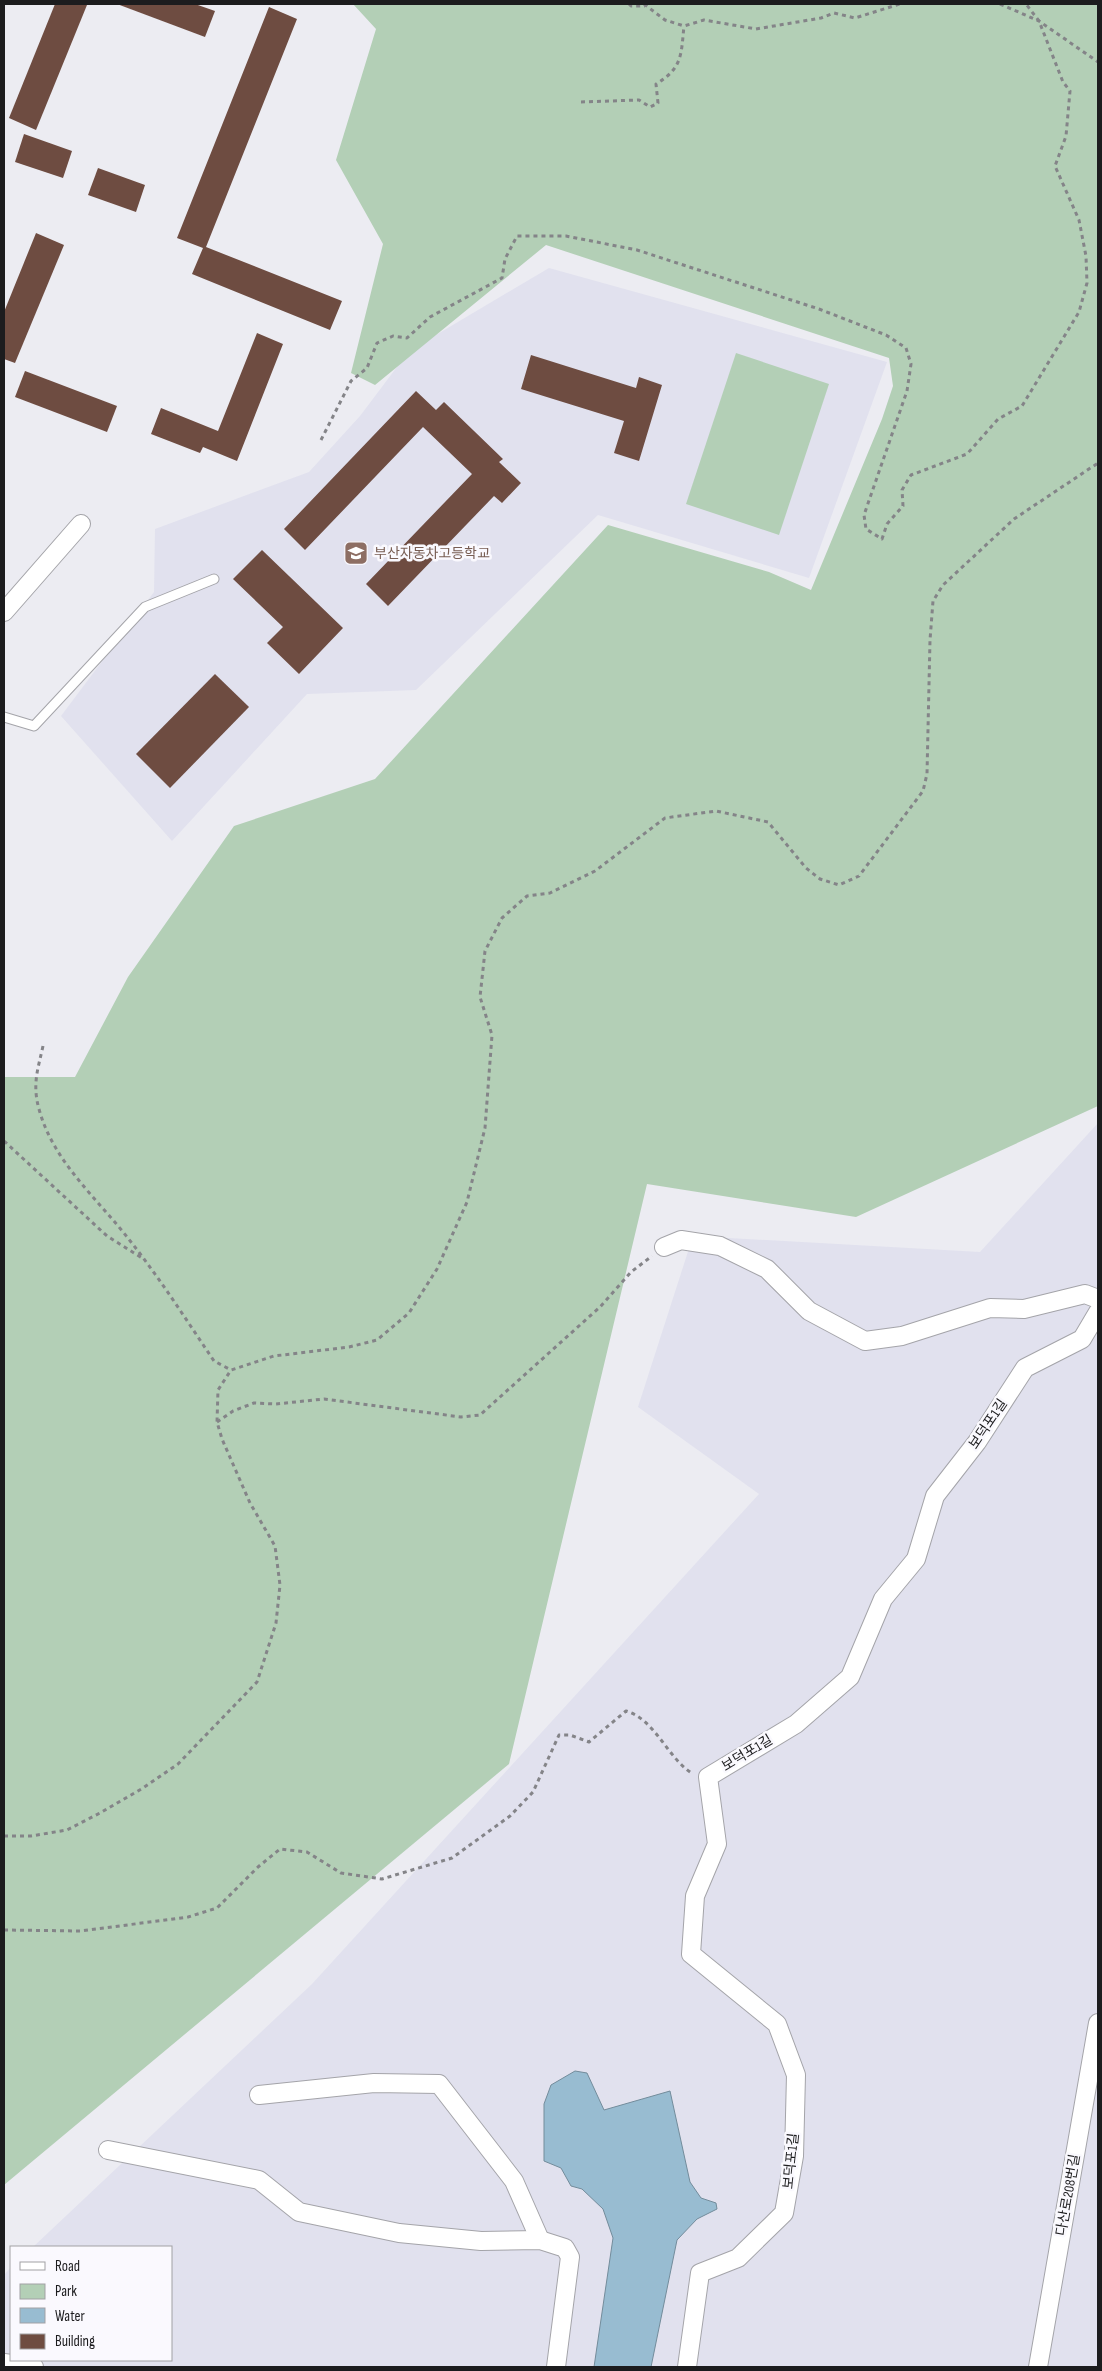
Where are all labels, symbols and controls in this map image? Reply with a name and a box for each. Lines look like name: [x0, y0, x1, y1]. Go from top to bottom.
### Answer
school or university icon: 부산자동차고등학교: [343, 540, 369, 566]
place label: 부산자동차고등학교: [374, 545, 490, 562]
street label: 보덕포1길: [965, 1396, 1011, 1452]
street label: 보덕포1길: [718, 1731, 776, 1775]
street label: 보덕포1길: [780, 2132, 802, 2190]
street label: 다산로208번길: [1052, 2153, 1084, 2237]
legend: [10, 2246, 172, 2361]
text: Road: [55, 2257, 80, 2276]
text: Park: [55, 2282, 77, 2301]
text: Water: [55, 2307, 86, 2326]
text: Building: [55, 2332, 95, 2351]

